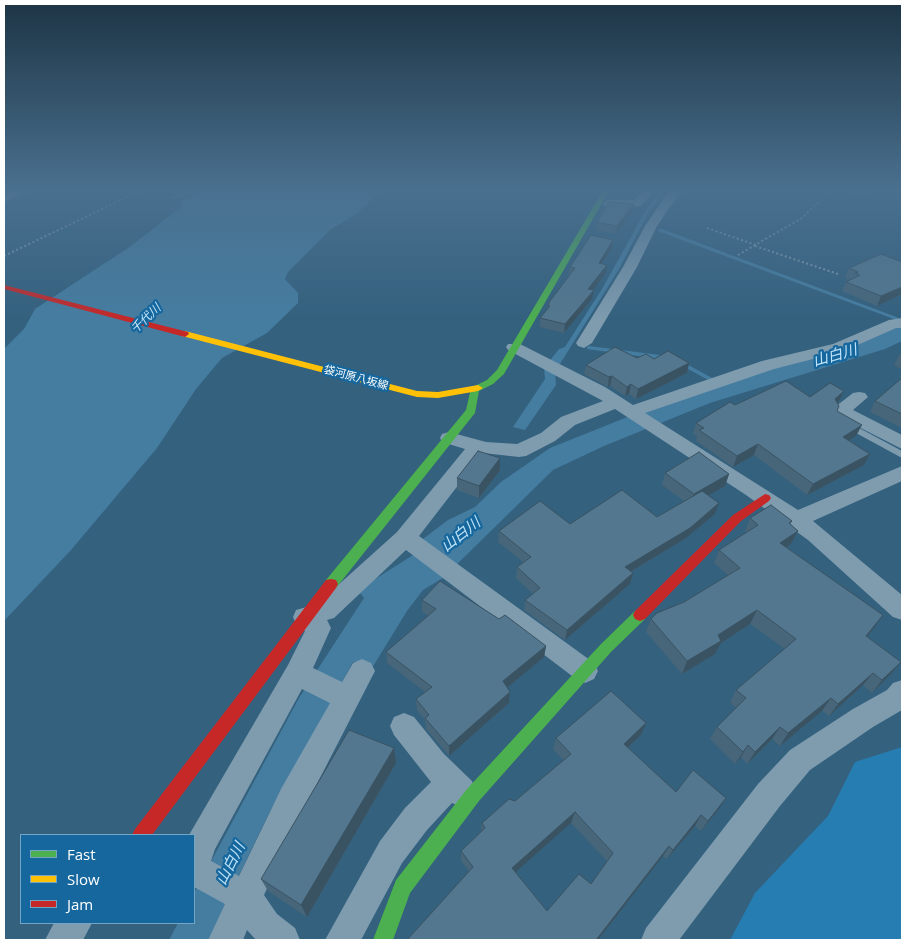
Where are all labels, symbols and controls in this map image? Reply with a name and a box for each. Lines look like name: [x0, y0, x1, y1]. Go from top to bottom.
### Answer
water label: 千代川: [128, 301, 164, 337]
water label: 山白川: [811, 341, 859, 371]
street label: 袋河原八坂線: [322, 363, 390, 393]
water label: 山白川: [438, 514, 484, 556]
legend: [20, 834, 195, 924]
water label: 山白川: [213, 840, 249, 888]
text: Fast: [67, 844, 96, 864]
text: Slow: [67, 869, 100, 889]
text: Jam: [67, 894, 93, 914]

